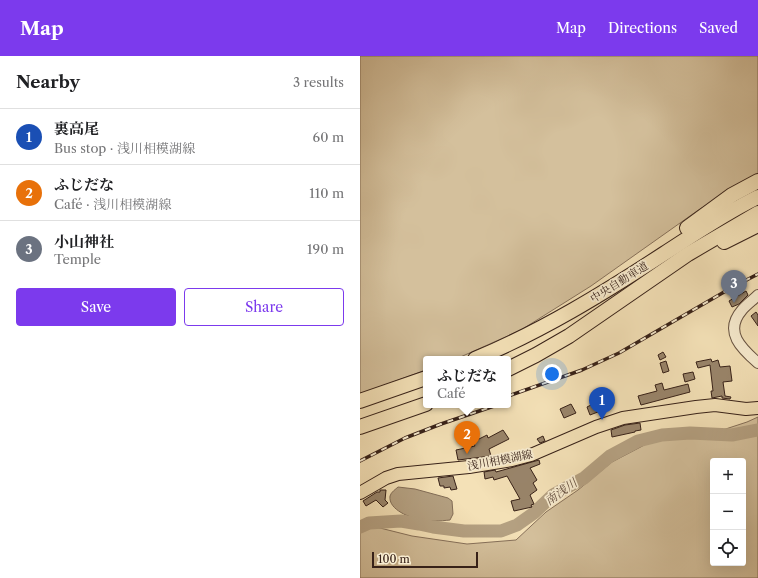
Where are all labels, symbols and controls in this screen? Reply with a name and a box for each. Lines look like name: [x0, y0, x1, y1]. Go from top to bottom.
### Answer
text: Map: [20, 17, 64, 40]
text: Map: [556, 19, 586, 37]
text: Directions: [608, 19, 677, 37]
text: Saved: [699, 19, 738, 37]
text: Nearby: [16, 72, 80, 92]
text: 3 results: [293, 74, 344, 90]
text: 裏高尾: [54, 119, 99, 138]
text: 1: [26, 129, 32, 145]
text: 60 m: [313, 129, 344, 145]
text: Bus stop · 浅川相模湖線: [54, 140, 195, 156]
text: ふじだな: [54, 175, 114, 194]
text: 2: [25, 185, 33, 201]
text: 110 m: [309, 185, 344, 201]
text: Café · 浅川相模湖線: [54, 196, 171, 212]
text: 小山神社: [54, 232, 114, 251]
text: 3: [25, 241, 33, 257]
text: 190 m: [307, 241, 344, 257]
text: Temple: [54, 251, 101, 267]
street label: 中央自動車道: [587, 259, 651, 305]
pin: 3: [721, 270, 747, 303]
button: Save: [16, 288, 176, 326]
button: Share: [184, 288, 344, 326]
popup: [423, 356, 511, 408]
your location: [542, 364, 562, 384]
text: ふじだな: [437, 366, 497, 385]
text: Café: [437, 385, 466, 401]
pin: 1: [589, 387, 615, 420]
pin: 2: [454, 421, 480, 454]
street label: 浅川相模湖線: [466, 447, 534, 473]
map controls: [710, 458, 746, 566]
button: +: [710, 458, 746, 494]
water label: 南浅川: [542, 474, 581, 508]
button: −: [710, 494, 746, 530]
button: locate: [710, 530, 746, 566]
scale bar: [372, 550, 478, 569]
text: 100 m: [378, 552, 410, 566]

